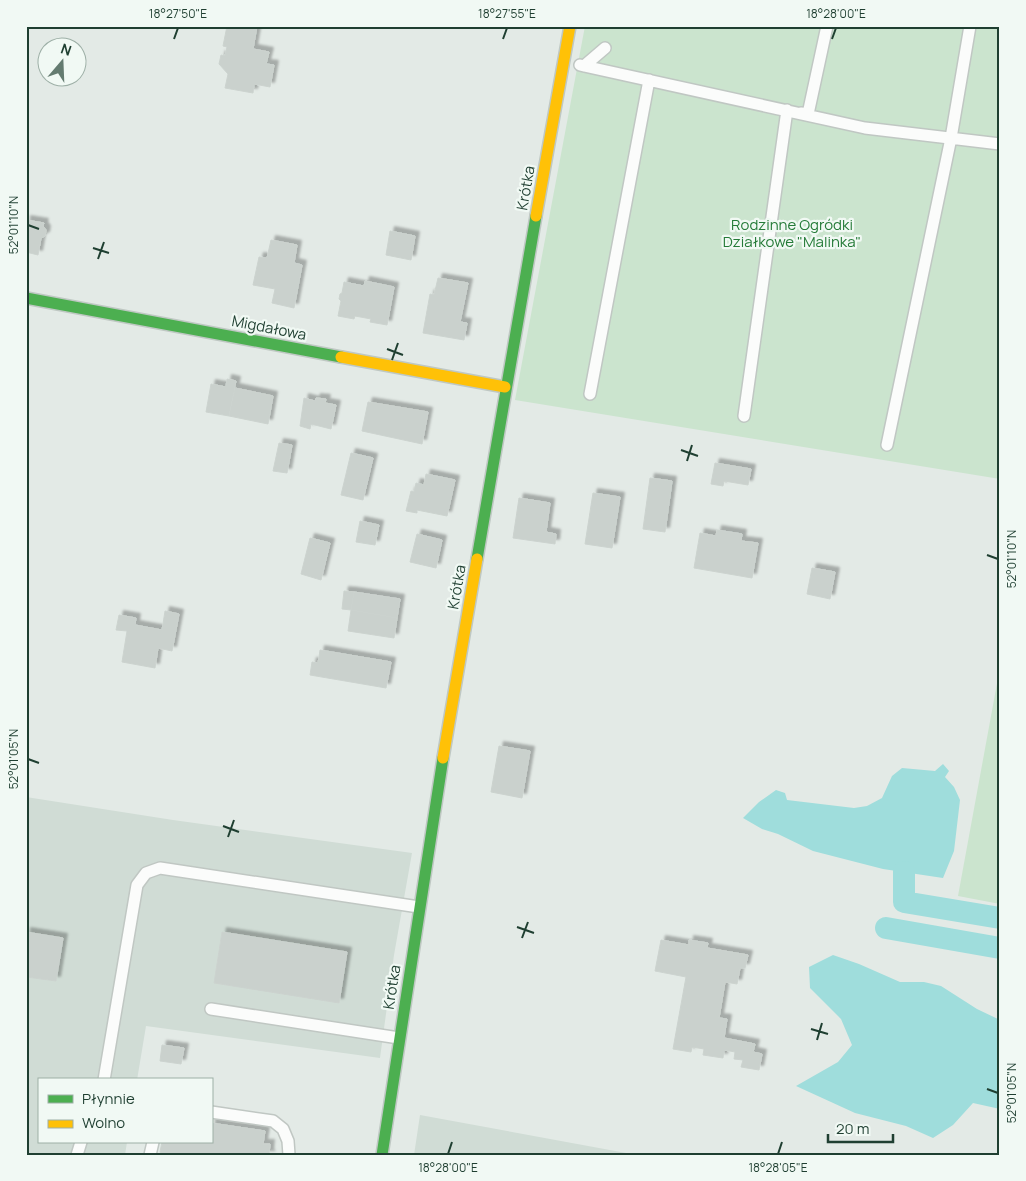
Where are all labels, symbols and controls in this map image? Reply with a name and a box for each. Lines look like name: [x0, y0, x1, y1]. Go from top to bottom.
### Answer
text: 18°27'50"E: [149, 5, 207, 22]
text: 18°27'55"E: [478, 5, 536, 22]
text: 18°28'00"E: [806, 5, 866, 22]
north arrow: [38, 38, 88, 88]
text: N: [59, 39, 74, 60]
street label: Krótka: [511, 164, 540, 212]
text: 52°01'10"N: [5, 196, 22, 254]
park label: Rodzinne Ogródki Działkowe "Malinka": [723, 214, 861, 252]
street label: Migdałowa: [230, 310, 308, 345]
text: 52°01'10"N: [1003, 530, 1020, 588]
street label: Krótka: [442, 563, 471, 611]
text: 52°01'05"N: [5, 729, 22, 789]
street label: Krótka: [378, 963, 405, 1011]
text: 52°01'05"N: [1003, 1063, 1020, 1123]
legend: [38, 1078, 212, 1144]
text: Płynnie: [82, 1088, 135, 1109]
scale bar: [828, 1111, 894, 1143]
text: Wolno: [82, 1112, 125, 1133]
text: 20 m: [836, 1118, 869, 1139]
text: 18°28'00"E: [418, 1159, 478, 1176]
text: 18°28'05"E: [748, 1159, 808, 1176]

